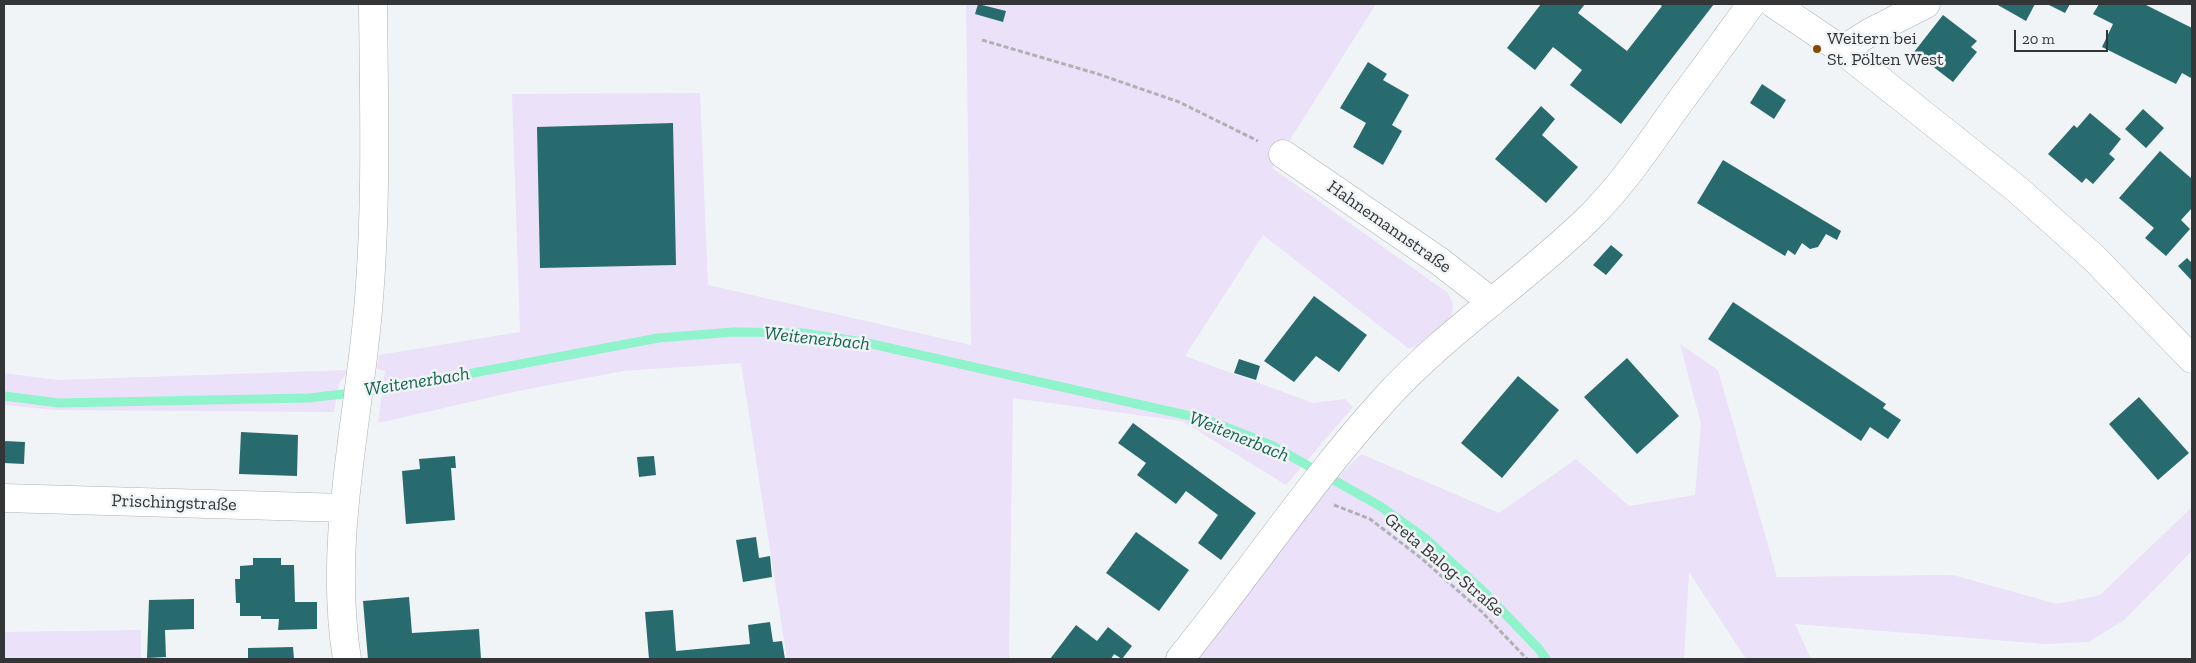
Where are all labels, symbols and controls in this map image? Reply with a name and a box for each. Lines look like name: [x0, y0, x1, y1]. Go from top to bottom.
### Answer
scale bar: [2016, 20, 2110, 52]
place label: Weitern bei St. Pölten West: [1827, 28, 1944, 70]
text: 20 m: [2022, 30, 2055, 48]
marker: Weitern bei St. Pölten West: [1811, 43, 1823, 55]
street label: Hahnemannstraße: [1323, 176, 1455, 278]
water label: Weitenerbach: [763, 322, 871, 356]
water label: Weitenerbach: [363, 362, 471, 402]
water label: Weitenerbach: [1185, 407, 1293, 467]
street label: Prischingstraße: [111, 490, 237, 516]
street label: Greta Balog-Straße: [1380, 508, 1508, 622]

